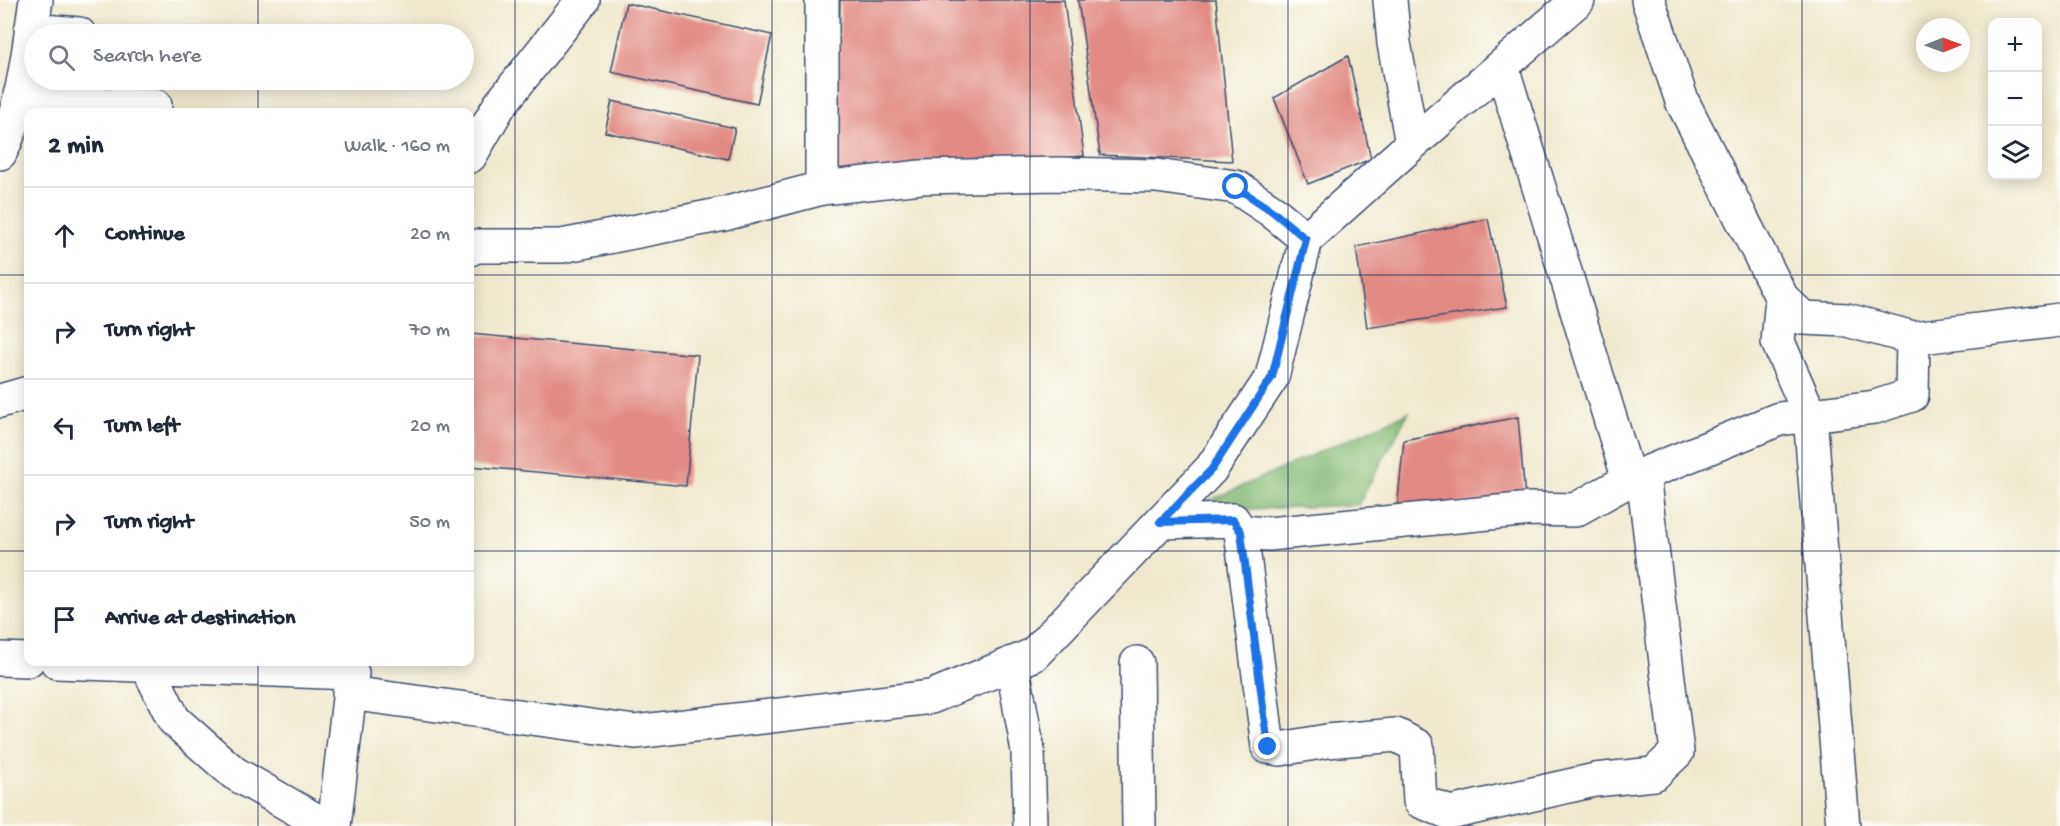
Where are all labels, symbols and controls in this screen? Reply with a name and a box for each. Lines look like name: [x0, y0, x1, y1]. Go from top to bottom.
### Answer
north arrow: [1916, 18, 1970, 72]
map controls: [1988, 18, 2042, 180]
button: +: [1988, 18, 2042, 72]
search box: [24, 24, 474, 90]
icon: search: [45, 41, 78, 74]
text: Search here: [93, 44, 201, 70]
button: −: [1988, 72, 2042, 126]
button: layers: [1988, 126, 2042, 180]
text: 2 min: [48, 132, 103, 163]
text: Walk · 160 m: [344, 136, 450, 159]
route start: [1222, 173, 1248, 199]
icon: ahead: [48, 219, 81, 252]
text: Continue: [105, 222, 185, 248]
text: 20 m: [410, 224, 450, 247]
icon: right: [48, 315, 81, 348]
text: Turn right: [105, 318, 193, 344]
text: 70 m: [409, 320, 450, 343]
icon: left: [48, 411, 81, 444]
text: Turn left: [105, 414, 179, 440]
text: 20 m: [410, 416, 450, 439]
icon: right: [48, 507, 81, 540]
text: Turn right: [105, 510, 193, 536]
text: 50 m: [409, 512, 450, 535]
icon: arrive: [48, 603, 81, 636]
text: Arrive at destination: [105, 606, 295, 632]
route end: [1254, 733, 1280, 759]

